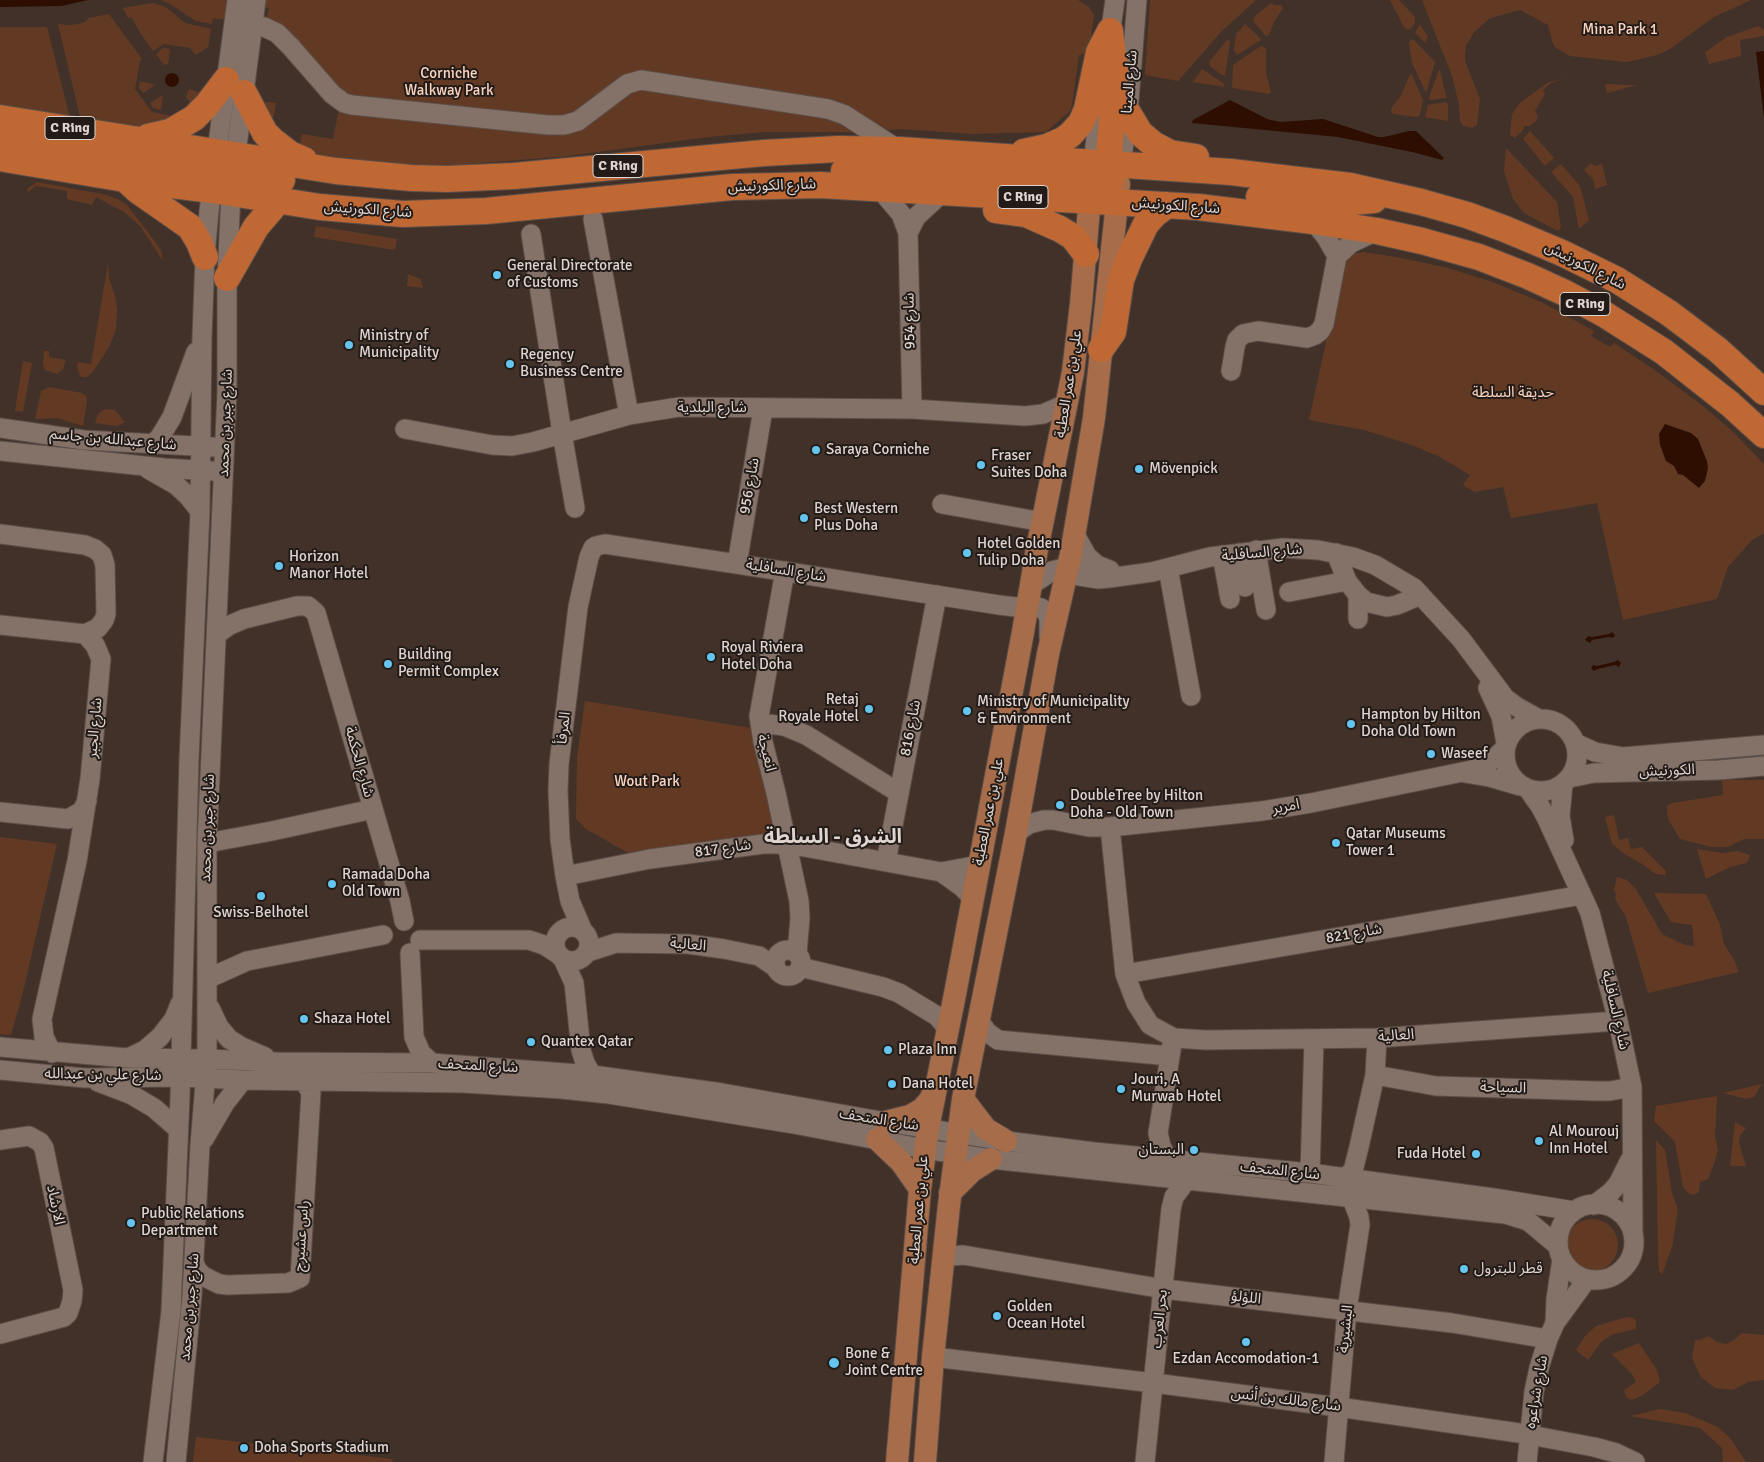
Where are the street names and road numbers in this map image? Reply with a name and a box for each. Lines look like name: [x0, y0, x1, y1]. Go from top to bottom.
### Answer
street label: شارع المينا: [1118, 49, 1142, 115]
road number: C Ring: [45, 116, 95, 140]
road number: C Ring: [593, 154, 643, 178]
street label: شارع الكورنيش: [728, 175, 816, 197]
road number: C Ring: [998, 186, 1048, 208]
street label: شارع الكورنيش: [1131, 194, 1221, 218]
street label: شارع الكورنيش: [323, 198, 413, 222]
street label: شارع الكورنيش: [1542, 238, 1628, 294]
street label: شارع 954: [901, 292, 919, 350]
road number: C Ring: [1560, 292, 1610, 316]
street label: علي بن عمر العطية: [1052, 329, 1086, 439]
street label: شارع جبر بن محمد: [215, 369, 237, 477]
street label: شارع البلدية: [677, 399, 747, 417]
street label: شارع عبدالله بن جاسم: [49, 425, 177, 455]
street label: شارع 956: [736, 456, 764, 516]
street label: شارع السافلية: [1221, 540, 1303, 566]
street label: شارع السافلية: [744, 556, 828, 586]
street label: شارع الجبر: [83, 697, 107, 759]
street label: شارع 816: [897, 698, 925, 758]
street label: المرفأ: [553, 711, 575, 745]
street label: شارع الحكمة: [340, 724, 378, 800]
street label: انعيجة: [753, 732, 779, 774]
street label: علي بن عمر العطية: [970, 757, 1008, 867]
street label: الكورنيش: [1639, 761, 1695, 781]
street label: شارع جبر بن محمد: [197, 774, 219, 882]
street label: امرير: [1271, 796, 1301, 818]
street label: شارع 817: [694, 836, 752, 862]
street label: شارع 821: [1324, 920, 1384, 948]
street label: العالية: [669, 934, 707, 956]
street label: شارع السافلية: [1597, 968, 1633, 1052]
street label: العالية: [1377, 1026, 1415, 1046]
street label: شارع المتحف: [437, 1055, 519, 1077]
street label: شارع علي بن عبدالله: [44, 1065, 162, 1085]
street label: السياحة: [1480, 1078, 1526, 1098]
street label: شارع المتحف: [838, 1105, 920, 1135]
street label: علي بن عمر العطية: [905, 1155, 933, 1265]
street label: شارع المتحف: [1239, 1158, 1321, 1184]
street label: الارشاد: [42, 1183, 68, 1227]
street label: راس عشيرج: [291, 1200, 313, 1272]
street label: شارع جبر بن محمد: [176, 1252, 204, 1362]
street label: اللؤلؤ: [1230, 1287, 1262, 1309]
street label: بحر العرب: [1148, 1289, 1172, 1349]
street label: البشيرية: [1335, 1304, 1357, 1354]
street label: شارع شراعوه: [1522, 1354, 1552, 1430]
street label: شارع مالك بن أنس: [1230, 1384, 1342, 1416]

